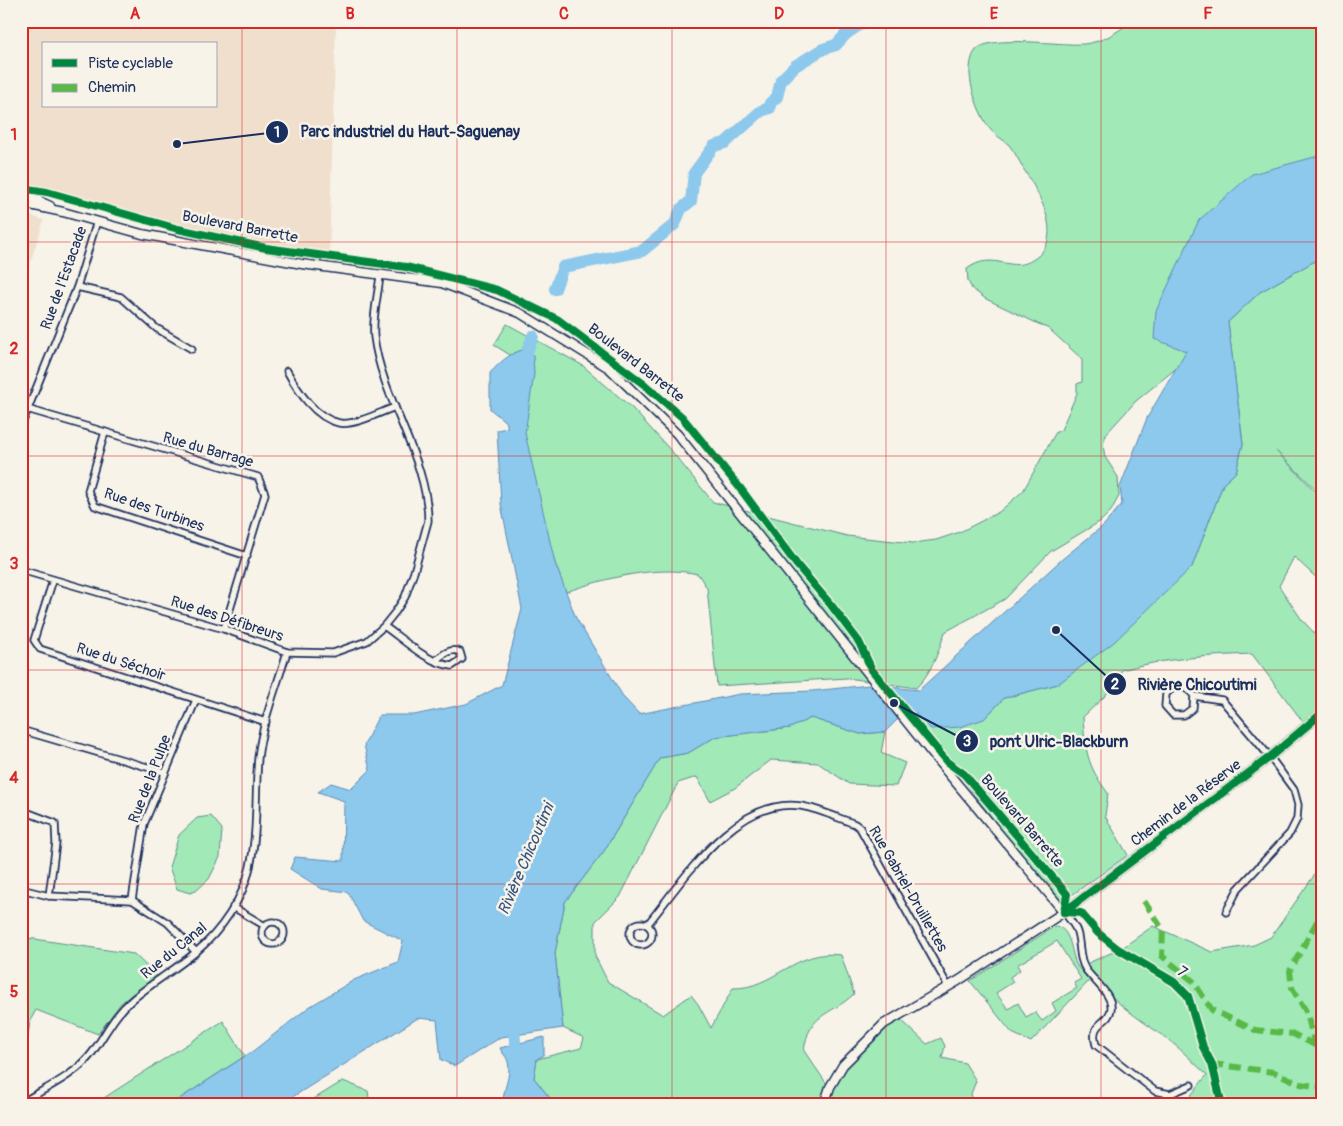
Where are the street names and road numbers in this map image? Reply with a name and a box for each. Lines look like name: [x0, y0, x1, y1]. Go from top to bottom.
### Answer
street label: Boulevard Barrette: [181, 206, 300, 248]
street label: Rue de l'Estacade: [37, 223, 92, 332]
street label: Boulevard Barrette: [584, 319, 688, 407]
street label: Rue du Barrage: [161, 428, 256, 472]
street label: Rue des Turbines: [101, 484, 207, 536]
street label: Rue des Défibreurs: [168, 592, 286, 646]
street label: Rue du Séchoir: [74, 639, 169, 686]
street label: Rue de la Pulpe: [125, 732, 176, 826]
street label: Chemin de la Réserve: [1127, 755, 1245, 851]
street label: Boulevard Barrette: [976, 771, 1068, 872]
street label: Rue Gabriel-Druillettes: [864, 823, 952, 956]
street label: Rue du Canal: [137, 918, 211, 984]
street label: 7: [1173, 962, 1191, 982]

